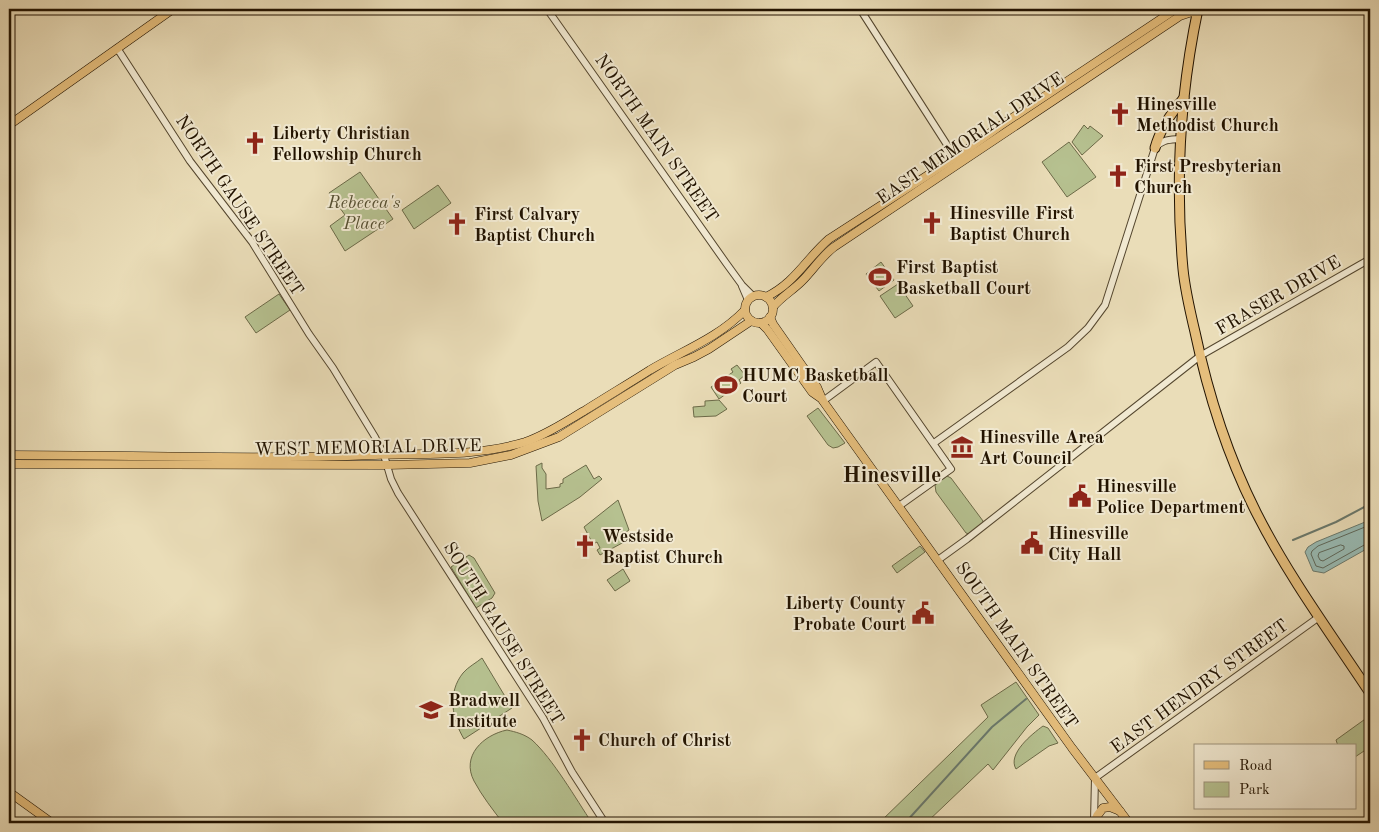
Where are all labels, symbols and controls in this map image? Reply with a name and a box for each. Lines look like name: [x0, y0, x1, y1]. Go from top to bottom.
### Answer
street label: NORTH MAIN STREET: [591, 51, 721, 226]
street label: EAST MEMORIAL DRIVE: [874, 69, 1067, 208]
place label: Hinesville Methodist Church: [1136, 96, 1279, 135]
church icon: Hinesville Methodist Church: [1107, 101, 1133, 127]
street label: NORTH GAUSE STREET: [172, 112, 306, 299]
place label: Liberty Christian Fellowship Church: [272, 125, 422, 164]
church icon: Liberty Christian Fellowship Church: [242, 130, 268, 156]
place label: First Presbyterian Church: [1134, 158, 1282, 197]
church icon: First Presbyterian Church: [1105, 163, 1131, 189]
park label: Rebecca's Place: [326, 194, 401, 233]
place label: Hinesville First Baptist Church: [949, 205, 1075, 244]
place label: First Calvary Baptist Church: [474, 206, 595, 245]
church icon: Hinesville First Baptist Church: [919, 210, 945, 236]
church icon: First Calvary Baptist Church: [444, 211, 470, 237]
street label: FRASER DRIVE: [1213, 253, 1344, 339]
place label: First Baptist Basketball Court: [896, 259, 1031, 298]
sports icon: First Baptist Basketball Court: [867, 264, 893, 290]
place label: HUMC Basketball Court: [742, 367, 889, 406]
sports icon: HUMC Basketball Court: [713, 372, 739, 398]
place label: Hinesville Area Art Council: [979, 429, 1104, 468]
museum icon: Hinesville Area Art Council: [949, 434, 975, 460]
street label: WEST MEMORIAL DRIVE: [254, 437, 482, 459]
district label: Hinesville: [843, 465, 941, 487]
place label: Hinesville Police Department: [1096, 478, 1245, 517]
public building icon: Hinesville Police Department: [1067, 483, 1093, 509]
place label: Hinesville City Hall: [1048, 525, 1129, 564]
place label: Westside Baptist Church: [602, 528, 723, 567]
public building icon: Hinesville City Hall: [1019, 530, 1045, 556]
church icon: Westside Baptist Church: [572, 533, 598, 559]
street label: SOUTH GAUSE STREET: [440, 539, 567, 728]
street label: SOUTH MAIN STREET: [952, 559, 1081, 732]
place label: Liberty County Probate Court: [785, 595, 906, 634]
public building icon: Liberty County Probate Court: [910, 600, 936, 626]
street label: EAST HENDRY STREET: [1108, 616, 1292, 757]
place label: Bradwell Institute: [448, 692, 520, 731]
school or university icon: Bradwell Institute: [418, 697, 444, 723]
church icon: Church of Christ: [569, 727, 595, 753]
place label: Church of Christ: [598, 732, 731, 750]
legend: [1194, 744, 1356, 810]
text: Road: [1239, 759, 1273, 774]
text: Park: [1239, 783, 1270, 798]

